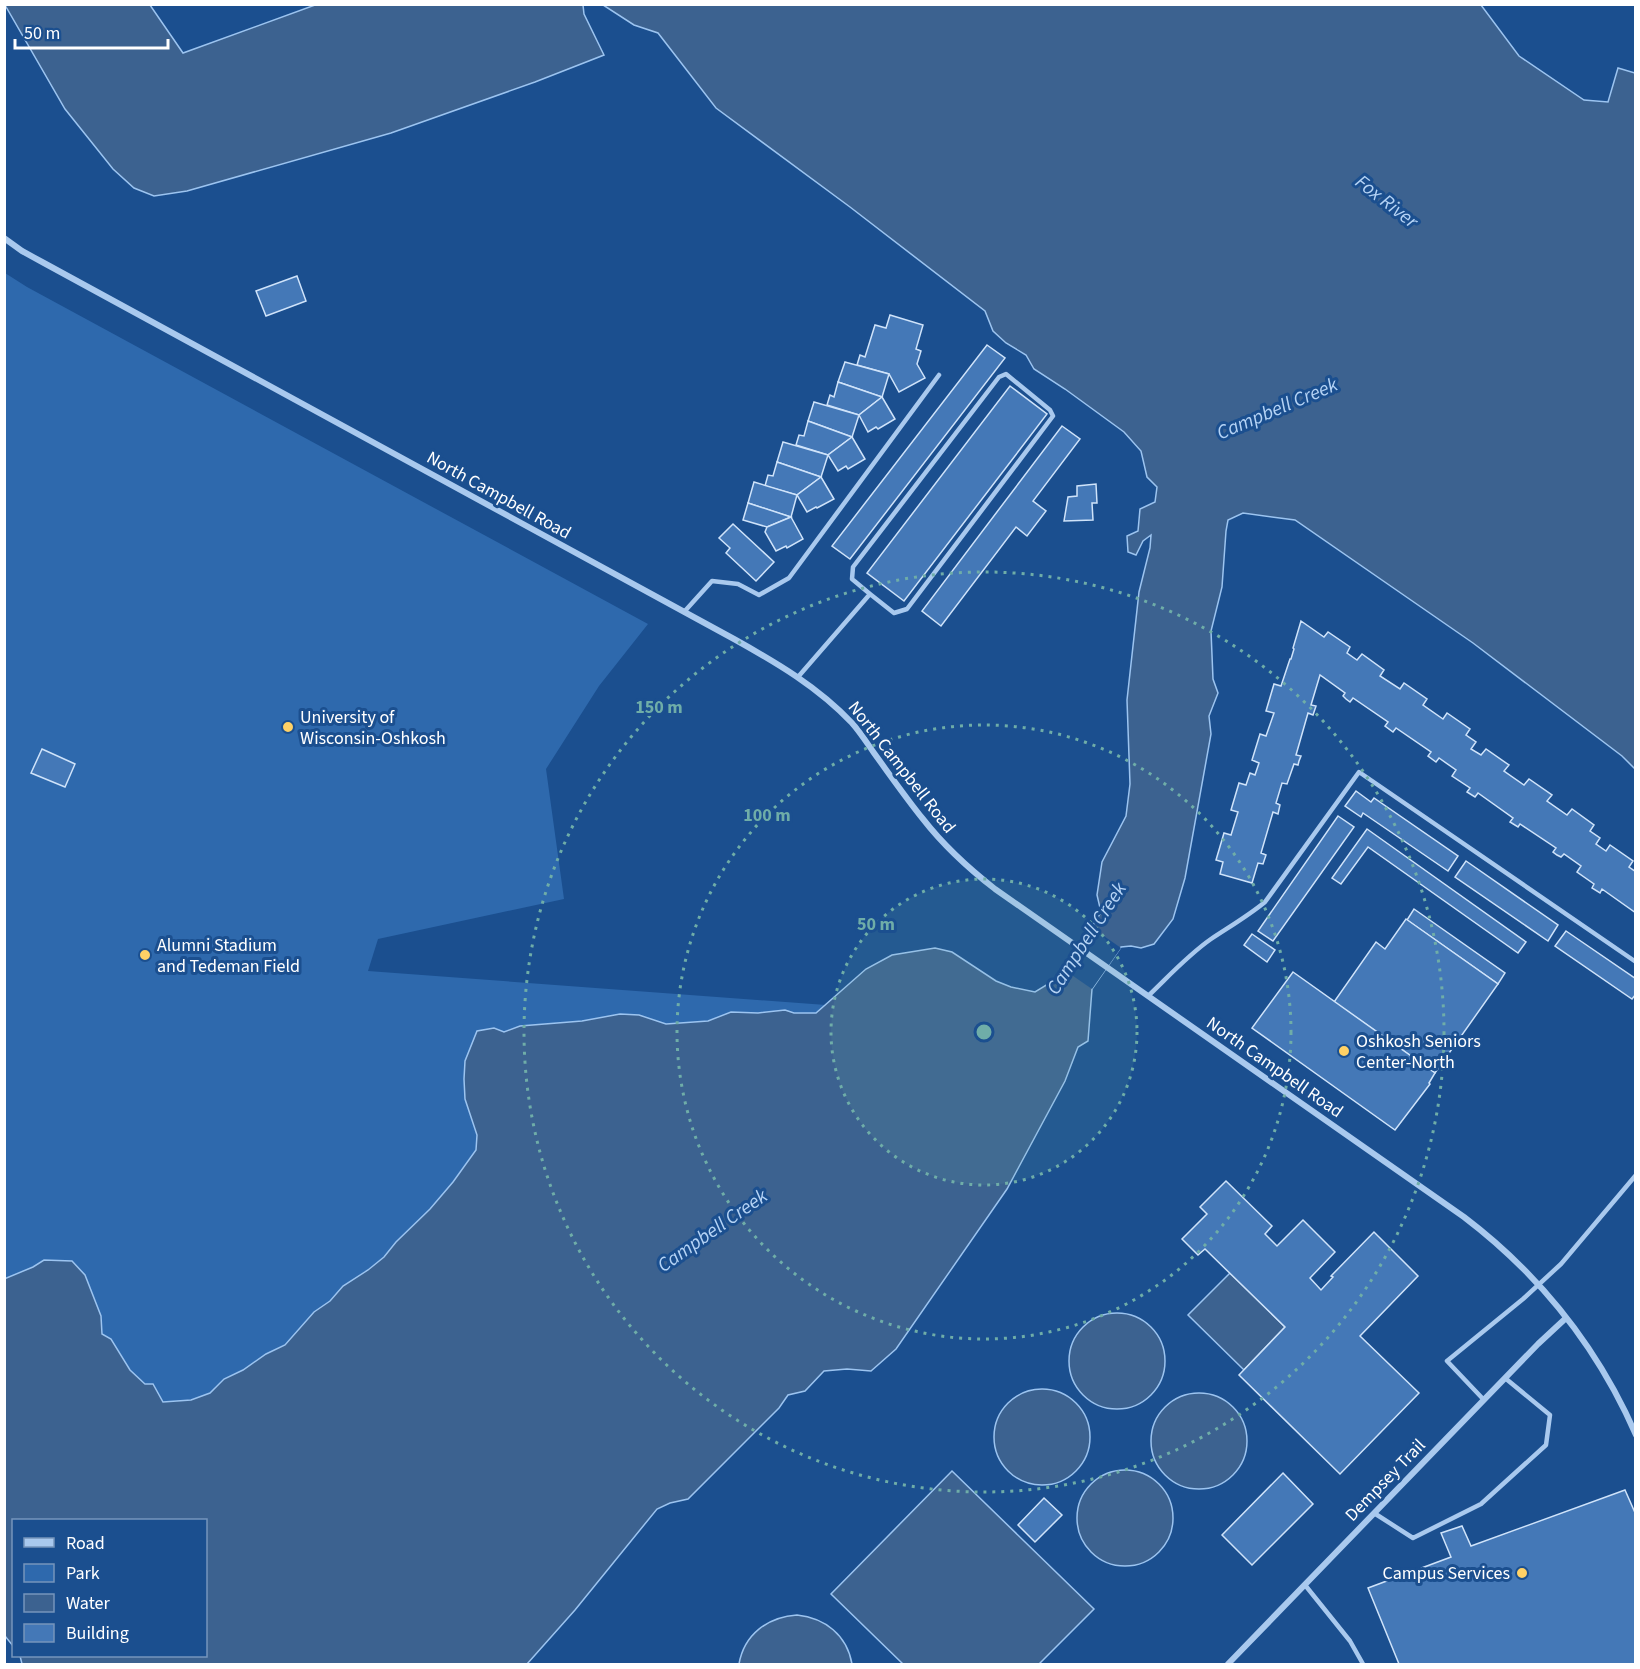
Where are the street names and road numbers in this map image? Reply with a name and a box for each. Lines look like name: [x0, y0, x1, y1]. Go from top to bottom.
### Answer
street label: North Campbell Road: [422, 445, 576, 546]
street label: North Campbell Road: [842, 696, 961, 839]
street label: North Campbell Road: [1201, 1011, 1348, 1124]
street label: Dempsey Trail: [1339, 1433, 1431, 1527]

